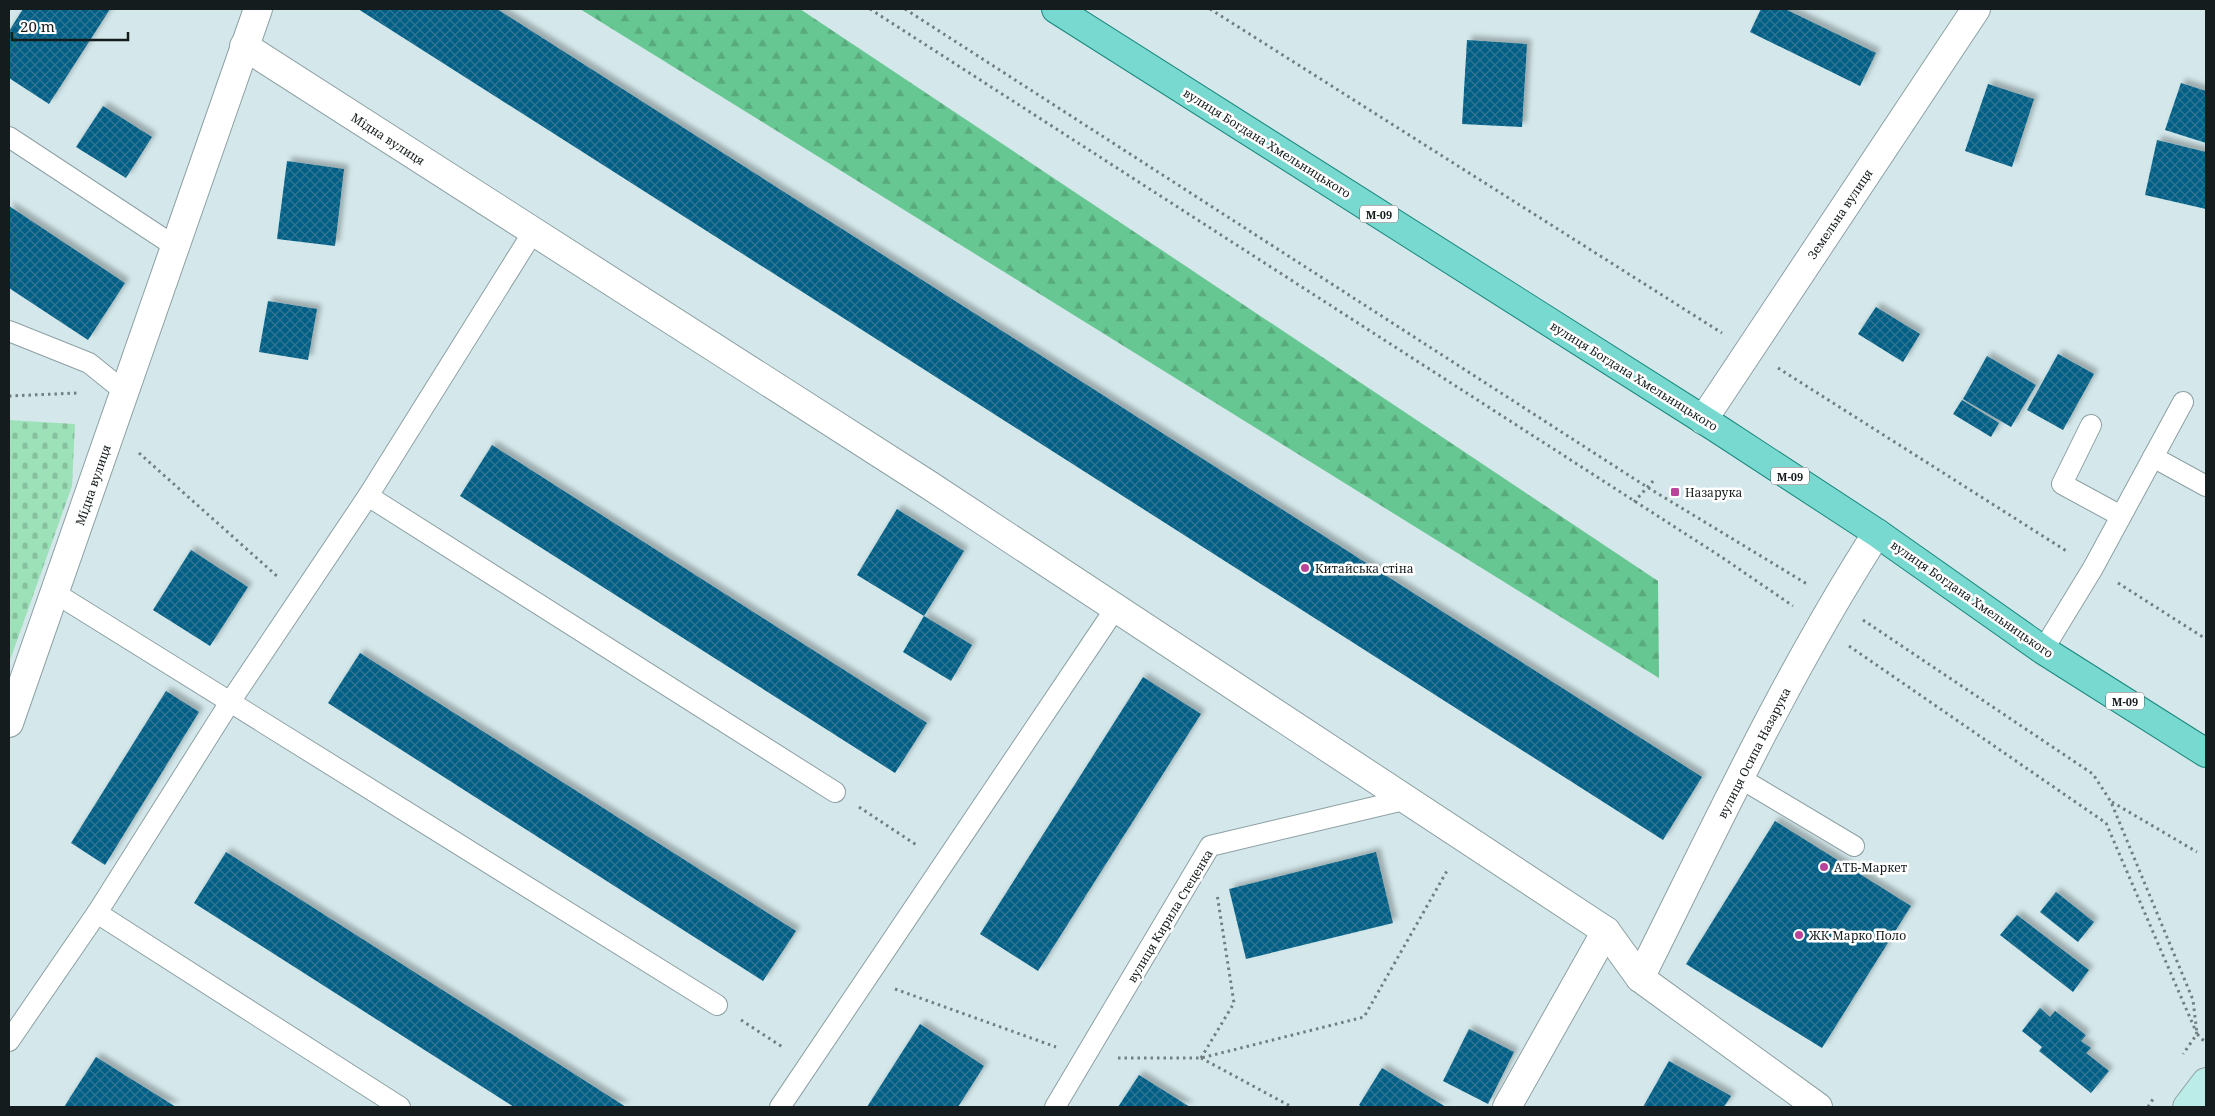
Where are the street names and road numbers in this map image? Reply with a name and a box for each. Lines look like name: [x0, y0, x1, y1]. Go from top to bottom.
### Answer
street label: вулиця Богдана Хмельницького: [1180, 84, 1354, 202]
street label: Мідна вулиця: [348, 109, 428, 169]
street label: Земельна вулиця: [1803, 165, 1877, 262]
road number: М-09: [1360, 205, 1398, 222]
street label: вулиця Богдана Хмельницького: [1547, 317, 1721, 435]
street label: Мідна вулиця: [71, 442, 115, 528]
road number: М-09: [1771, 468, 1809, 484]
street label: вулиця Богдана Хмельницького: [1887, 536, 2057, 662]
street label: вулиця Осипа Назарука: [1714, 684, 1795, 821]
road number: М-09: [2106, 692, 2144, 709]
street label: вулиця Кирила Стеценка: [1123, 846, 1217, 986]

